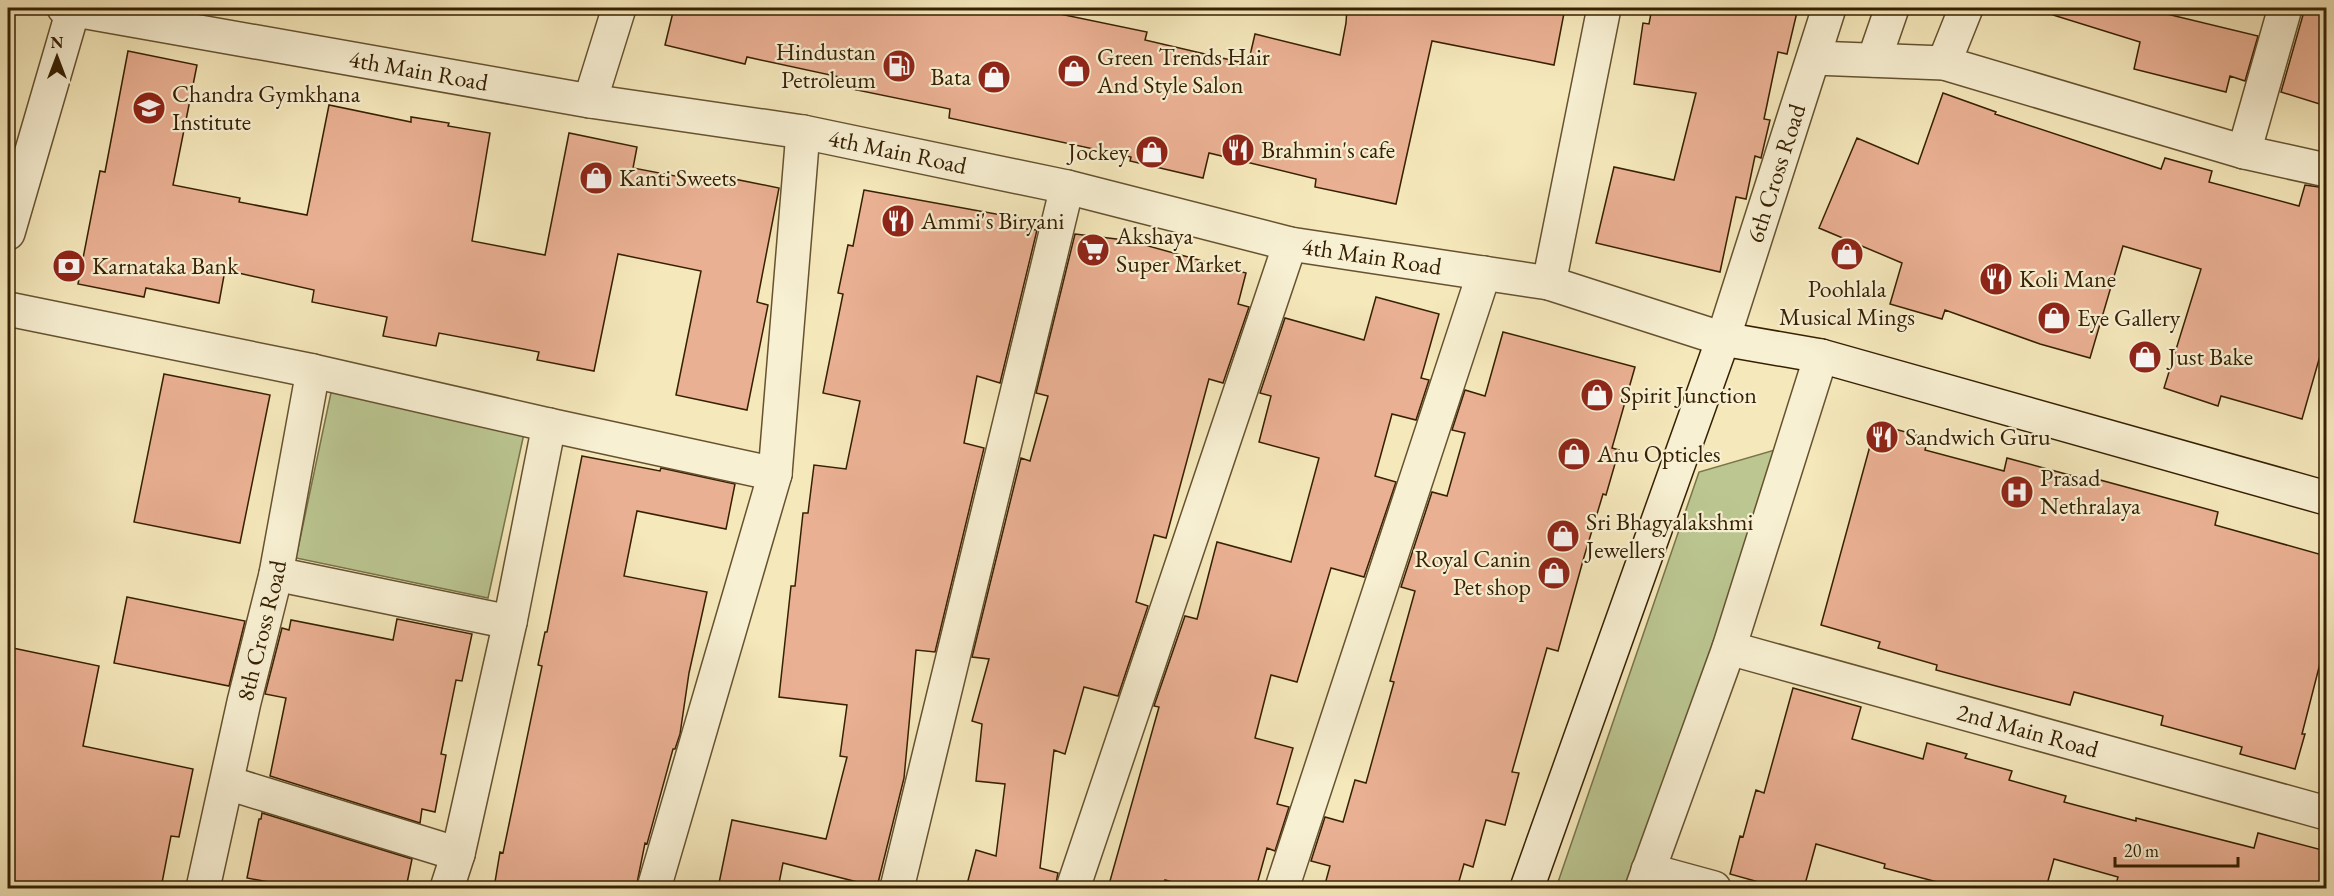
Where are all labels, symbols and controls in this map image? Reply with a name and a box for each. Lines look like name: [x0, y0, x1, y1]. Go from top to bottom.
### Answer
north arrow: [27, 27, 87, 87]
text: N: [51, 32, 64, 53]
place label: Hindustan Petroleum: [776, 36, 876, 95]
place label: Green Trends Hair And Style Salon: [1096, 41, 1270, 100]
street label: 4th Main Road: [347, 43, 491, 98]
fuel station icon: Hindustan Petroleum: [881, 48, 917, 84]
shop icon: Green Trends Hair And Style Salon: [1056, 53, 1092, 89]
shop icon: Bata: [976, 59, 1012, 95]
place label: Bata: [930, 61, 971, 92]
place label: Chandra Gymkhana Institute: [172, 78, 361, 137]
school or university icon: Chandra Gymkhana Institute: [131, 90, 167, 126]
street label: 6th Cross Road: [1739, 99, 1813, 246]
street label: 4th Main Road: [826, 122, 971, 181]
restaurant icon: Brahmin's cafe: [1220, 132, 1256, 168]
shop icon: Jockey: [1134, 134, 1170, 170]
place label: Brahmin's cafe: [1261, 134, 1395, 165]
place label: Jockey: [1066, 136, 1129, 167]
shop icon: Kanti Sweets: [578, 160, 614, 196]
place label: Kanti Sweets: [619, 162, 737, 193]
restaurant icon: Ammi's Biryani: [880, 203, 916, 239]
place label: Ammi's Biryani: [920, 205, 1065, 236]
place label: Akshaya Super Market: [1115, 220, 1242, 279]
street label: 4th Main Road: [1300, 230, 1445, 282]
supermarket icon: Akshaya Super Market: [1075, 232, 1111, 268]
shop icon: Poohlala Musical Mings: [1829, 236, 1865, 272]
bank icon: Karnataka Bank: [51, 248, 87, 284]
place label: Karnataka Bank: [92, 250, 239, 281]
restaurant icon: Koli Mane: [1978, 261, 2014, 297]
place label: Koli Mane: [2019, 263, 2116, 294]
place label: Poohlala Musical Mings: [1779, 273, 1915, 332]
shop icon: Eye Gallery: [2036, 300, 2072, 336]
place label: Eye Gallery: [2077, 302, 2181, 333]
shop icon: Just Bake: [2127, 339, 2163, 375]
place label: Just Bake: [2166, 341, 2253, 372]
shop icon: Spirit Junction: [1579, 377, 1615, 413]
place label: Spirit Junction: [1620, 379, 1757, 410]
restaurant icon: Sandwich Guru: [1864, 419, 1900, 455]
place label: Sandwich Guru: [1905, 421, 2051, 452]
shop icon: Anu Opticles: [1556, 436, 1592, 472]
place label: Anu Opticles: [1596, 438, 1721, 469]
place label: Prasad Nethralaya: [2040, 462, 2141, 521]
hospital icon: Prasad Nethralaya: [1999, 474, 2035, 510]
place label: Sri Bhagyalakshmi Jewellers: [1584, 506, 1753, 565]
shop icon: Sri Bhagyalakshmi Jewellers: [1545, 518, 1581, 554]
place label: Royal Canin Pet shop: [1414, 543, 1531, 602]
shop icon: Royal Canin Pet shop: [1536, 555, 1572, 591]
street label: 8th Cross Road: [229, 557, 293, 704]
street label: 2nd Main Road: [1954, 696, 2103, 765]
scale bar: [2115, 830, 2238, 868]
text: 20 m: [2124, 839, 2159, 862]

